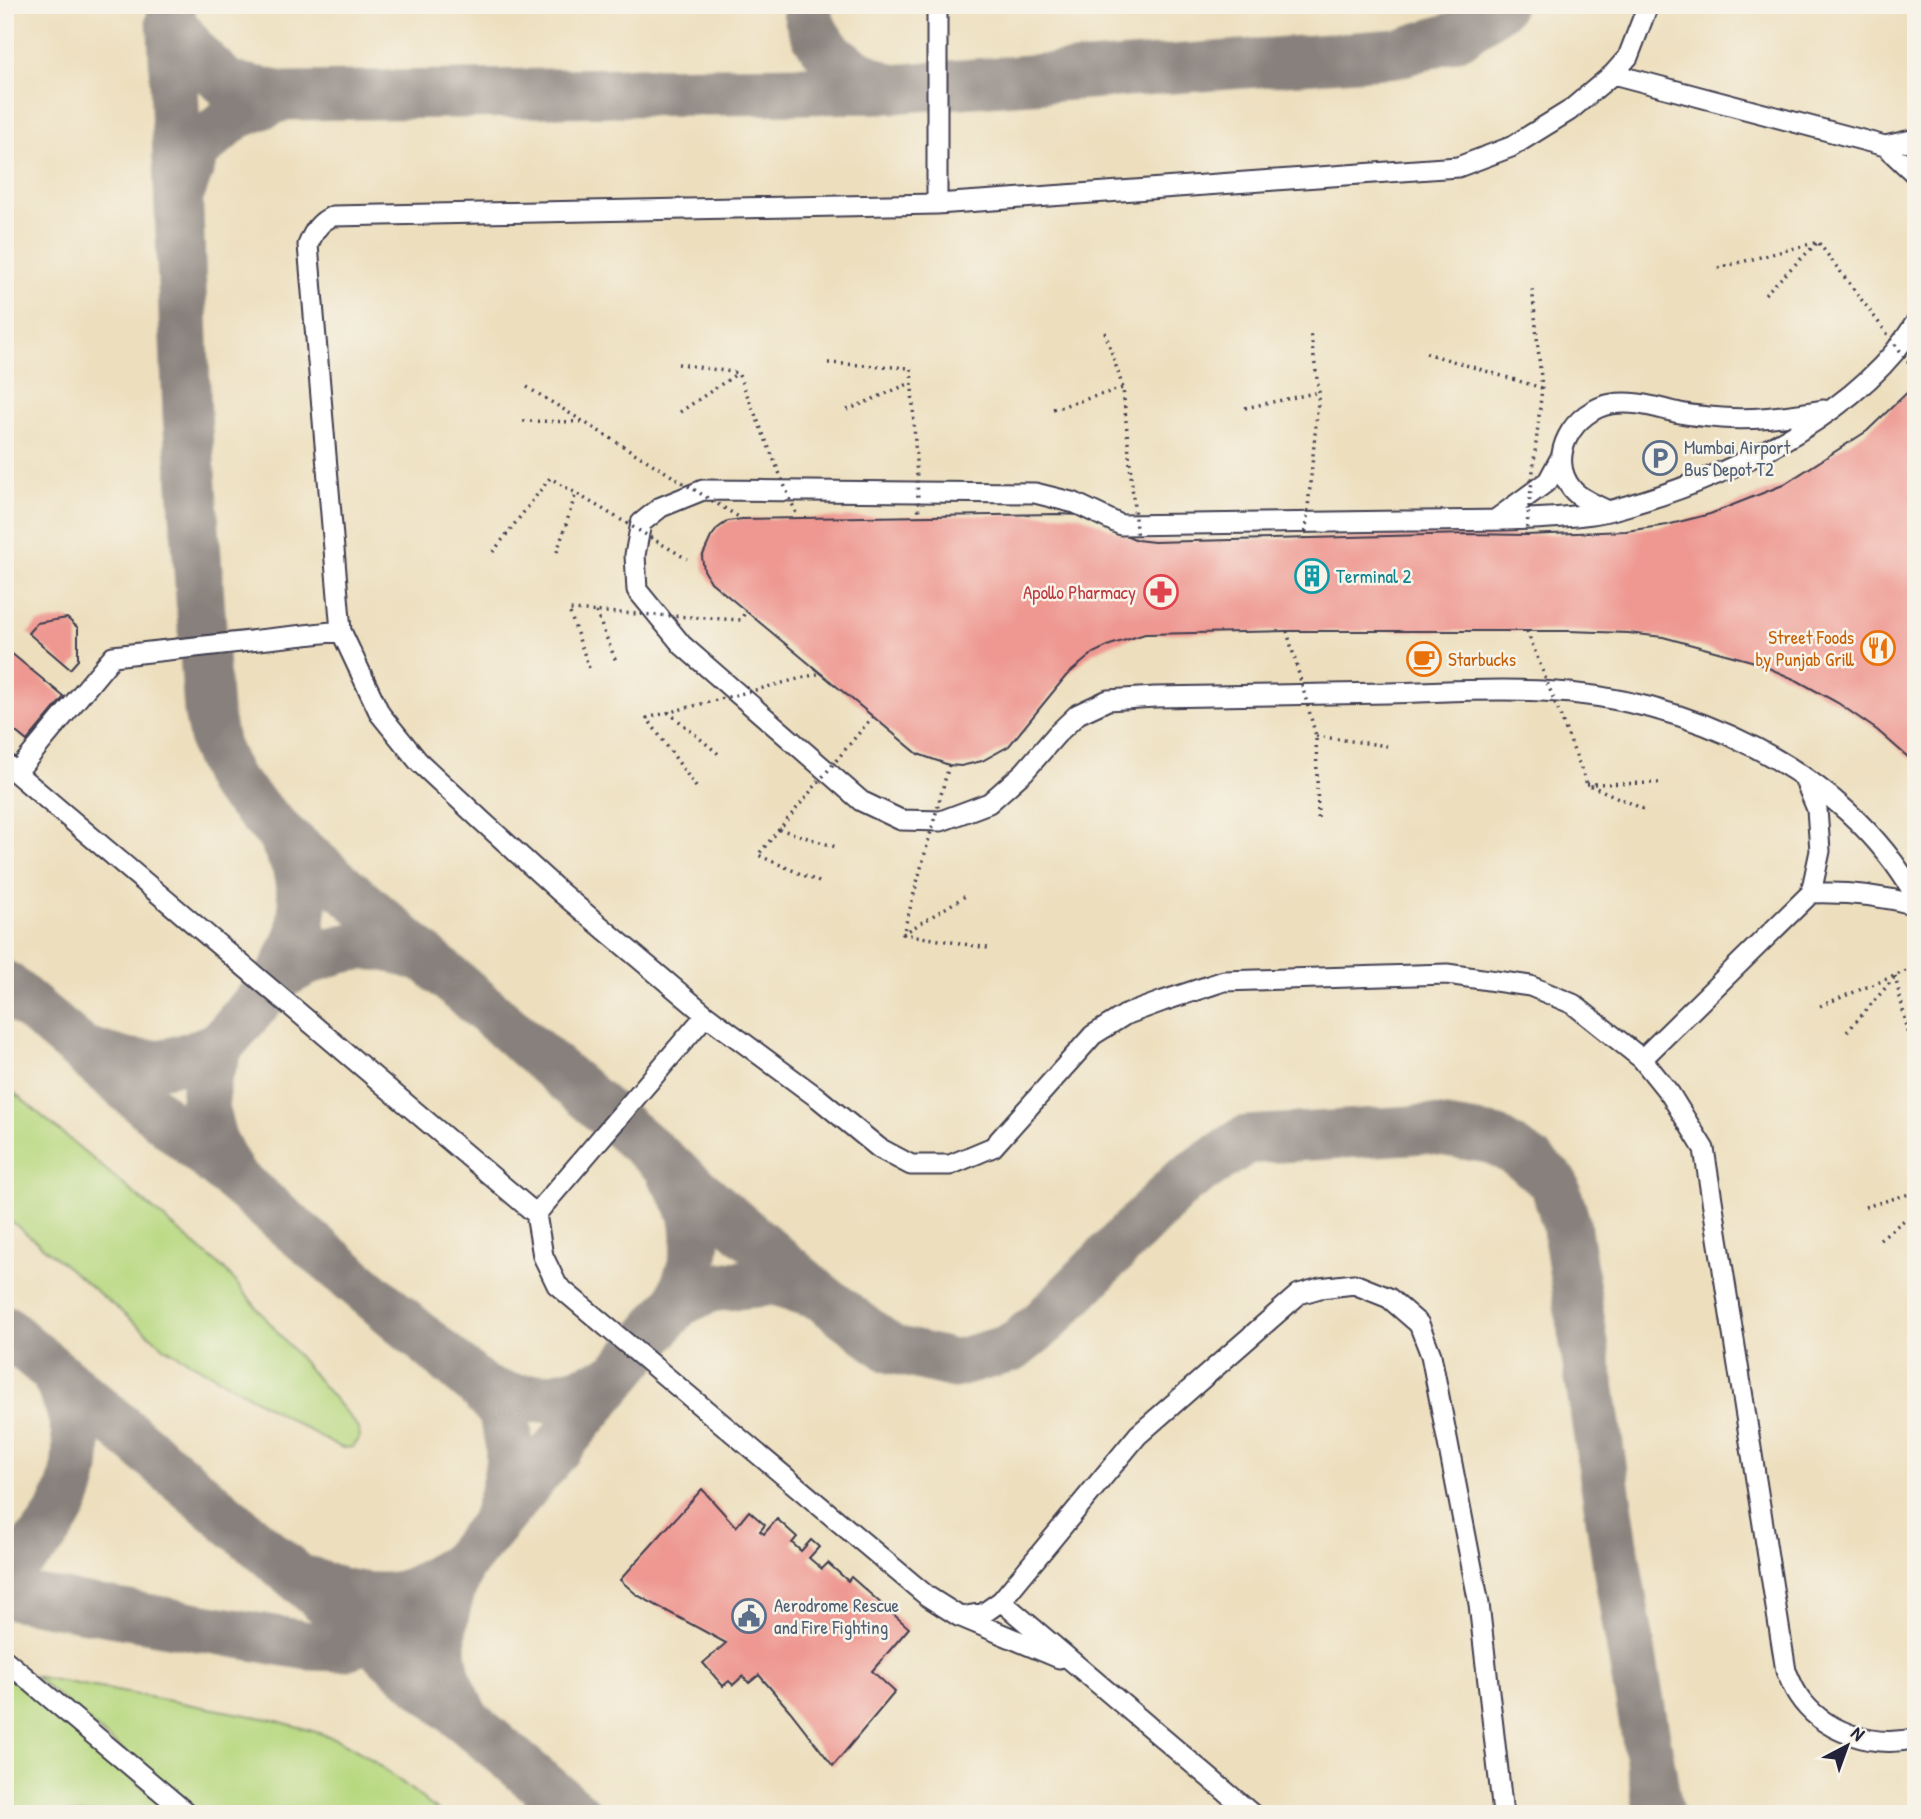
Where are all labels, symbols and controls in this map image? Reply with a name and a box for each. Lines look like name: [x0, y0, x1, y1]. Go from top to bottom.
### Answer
place label: Mumbai Airport Bus Depot T2: [1684, 434, 1791, 482]
parking icon: Mumbai Airport Bus Depot T2: [1641, 439, 1679, 477]
building icon: Terminal 2: [1293, 557, 1331, 595]
place label: Terminal 2: [1336, 563, 1411, 589]
pharmacy icon: Apollo Pharmacy: [1142, 573, 1180, 611]
place label: Apollo Pharmacy: [1023, 579, 1136, 605]
place label: Street Foods by Punjab Grill: [1755, 624, 1855, 672]
restaurant icon: Street Foods by Punjab Grill: [1859, 629, 1897, 667]
cafe icon: Starbucks: [1405, 640, 1443, 678]
place label: Starbucks: [1448, 646, 1516, 672]
place label: Aerodrome Rescue and Fire Fighting: [774, 1592, 900, 1640]
public building icon: Aerodrome Rescue and Fire Fighting: [730, 1597, 768, 1635]
north arrow: [1812, 1710, 1882, 1780]
text: N: [1846, 1720, 1870, 1746]

